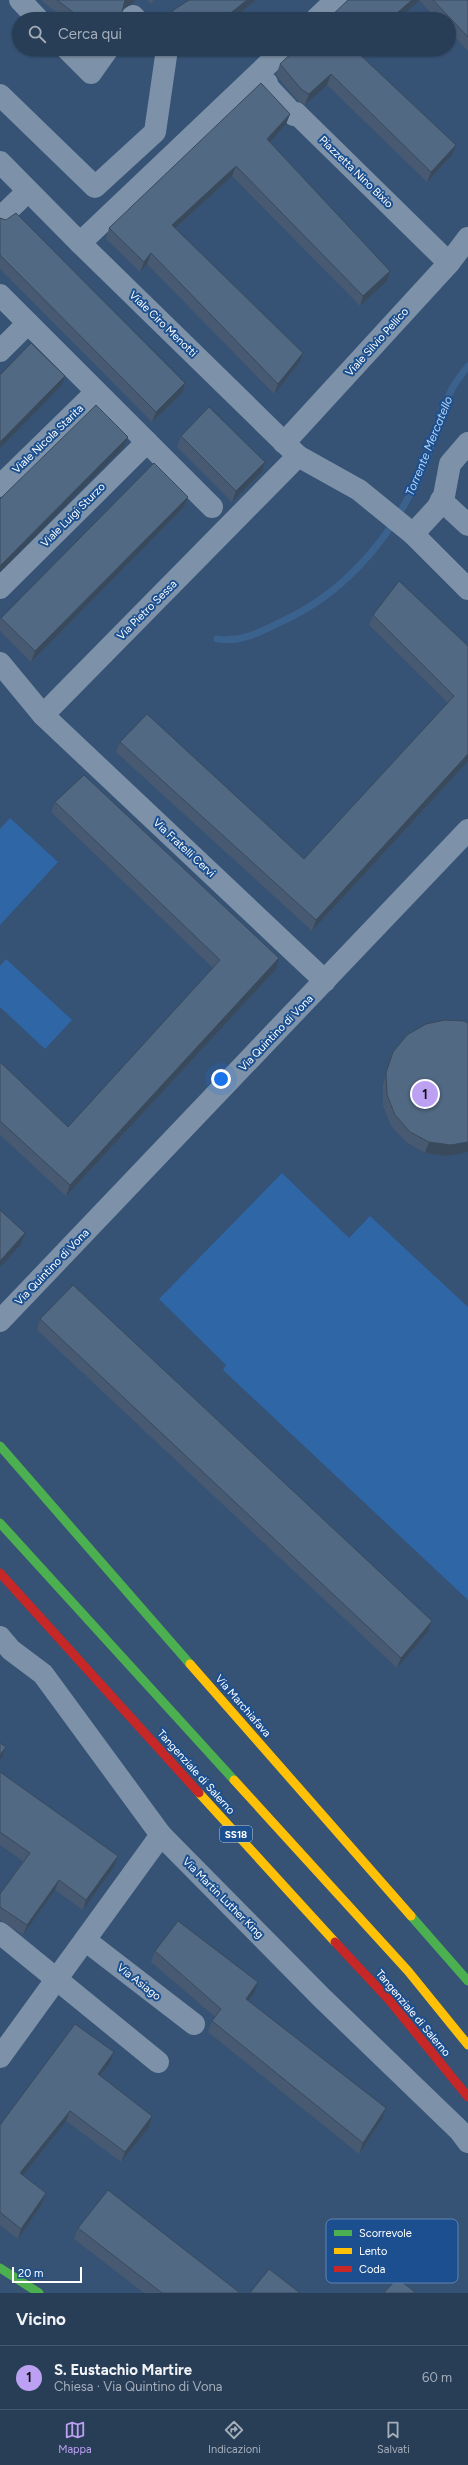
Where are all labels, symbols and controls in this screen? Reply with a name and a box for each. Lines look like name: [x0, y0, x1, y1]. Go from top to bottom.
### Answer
search box: [12, 12, 456, 56]
icon: search: [26, 23, 48, 45]
text: Cerca qui: [58, 25, 122, 43]
street label: Piazzetta Nino Bixio: [316, 133, 396, 211]
street label: Viale Ciro Menotti: [126, 288, 200, 360]
street label: Viale Silvio Pellico: [343, 305, 411, 379]
water label: Torrente Mercatello: [403, 394, 455, 498]
street label: Viale Nicola Starita: [10, 402, 86, 476]
street label: Viale Luigi Sturzo: [38, 480, 108, 550]
street label: Via Pietro Sessa: [114, 577, 180, 643]
street label: Via Fratelli Cervi: [150, 816, 218, 880]
street label: Via Quintino di Vona: [236, 992, 316, 1074]
your location: [211, 1069, 231, 1089]
pin: 1: [412, 1079, 438, 1109]
street label: Via Quintino di Vona: [12, 1226, 92, 1308]
street label: Via Marchiafava: [212, 1672, 274, 1740]
street label: Tangenziale di Salerno: [155, 1727, 237, 1817]
road number: SS18: [220, 1826, 252, 1842]
street label: Via Martin Luther King: [180, 1855, 266, 1941]
street label: Via Asiago: [114, 1961, 164, 2003]
street label: Tangenziale di Salerno: [373, 1967, 453, 2059]
legend: [326, 2219, 458, 2283]
text: Scorrevole: [359, 2227, 412, 2240]
text: Lento: [359, 2245, 387, 2258]
text: Coda: [359, 2263, 385, 2276]
scale bar: [12, 2265, 82, 2284]
text: 20 m: [18, 2267, 43, 2280]
text: Vicino: [16, 2309, 66, 2329]
text: S. Eustachio Martire: [54, 2361, 192, 2379]
text: 1: [26, 2370, 32, 2385]
text: 60 m: [422, 2370, 452, 2385]
text: Chiesa · Via Quintino di Vona: [54, 2379, 222, 2394]
tab: Mappa: [58, 2419, 92, 2456]
tab: Indicazioni: [208, 2419, 261, 2456]
tab: Salvati: [377, 2419, 410, 2456]

